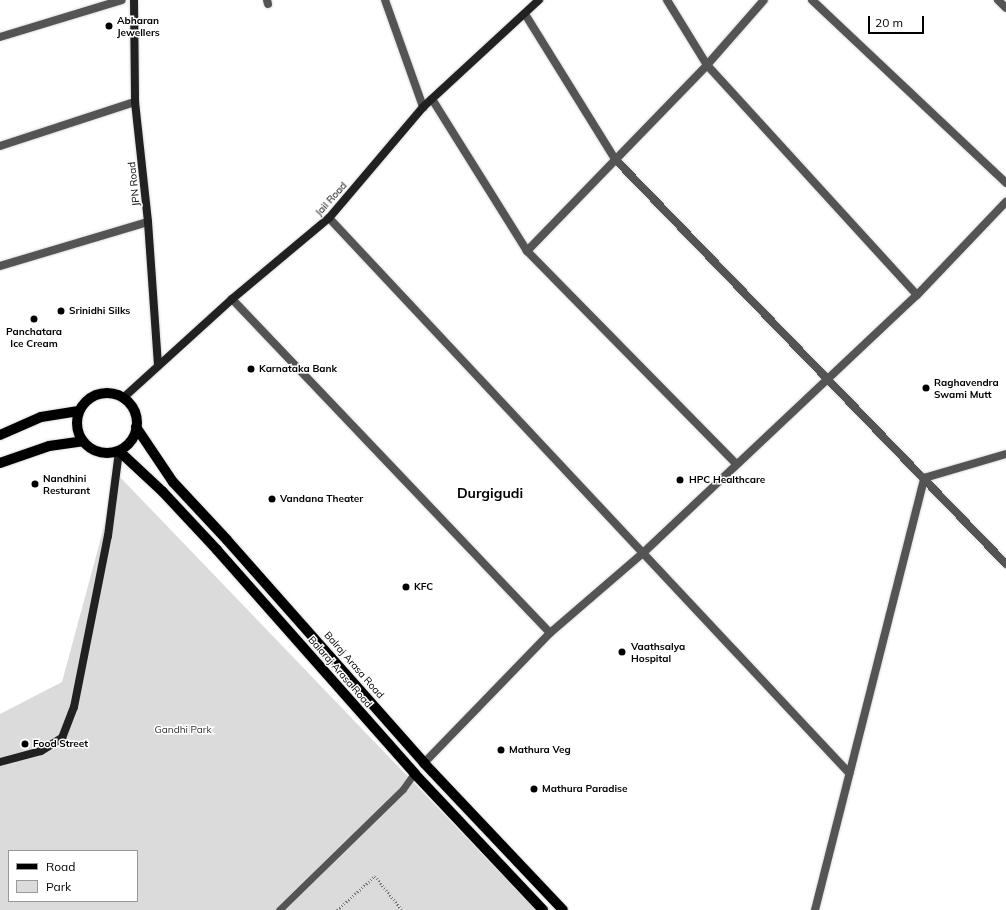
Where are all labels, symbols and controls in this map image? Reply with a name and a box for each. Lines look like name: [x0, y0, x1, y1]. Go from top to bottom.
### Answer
scale bar: [870, 8, 926, 34]
place label: Abharan Jewellers: [117, 14, 160, 38]
text: 20 m: [875, 15, 903, 30]
marker: Abharan Jewellers: [104, 21, 114, 31]
street label: JPN Road: [126, 161, 142, 207]
street label: Jail Road: [313, 180, 349, 218]
place label: Srinidhi Silks: [69, 305, 130, 317]
marker: Srinidhi Silks: [56, 306, 66, 316]
marker: Panchatara Ice Cream: [29, 314, 39, 324]
place label: Panchatara Ice Cream: [6, 325, 62, 348]
place label: Karnataka Bank: [259, 363, 337, 375]
marker: Karnataka Bank: [246, 364, 256, 374]
place label: Raghavendra Swami Mutt: [934, 376, 999, 400]
marker: Raghavendra Swami Mutt: [921, 383, 931, 393]
place label: Nandhini Resturant: [43, 472, 90, 496]
marker: HPC Healthcare: [674, 474, 686, 486]
place label: HPC Healthcare: [689, 474, 765, 486]
marker: Nandhini Resturant: [30, 479, 40, 489]
district label: Durgigudi: [457, 485, 523, 501]
place label: Vandana Theater: [280, 493, 363, 505]
marker: Vandana Theater: [267, 494, 277, 504]
place label: KFC: [414, 581, 433, 593]
marker: KFC: [401, 582, 411, 592]
street label: Balraj Arasa Road: [322, 629, 386, 701]
street label: Balaraj Arasa Road: [306, 634, 374, 710]
place label: Vaathsalya Hospital: [631, 640, 685, 664]
marker: Vaathsalya Hospital: [616, 646, 628, 658]
park label: Gandhi Park: [154, 724, 212, 736]
place label: Food Street: [33, 738, 88, 750]
marker: Food Street: [20, 739, 30, 749]
place label: Mathura Veg: [509, 744, 571, 756]
marker: Mathura Veg: [496, 745, 506, 755]
place label: Mathura Paradise: [542, 783, 628, 795]
marker: Mathura Paradise: [529, 784, 539, 794]
legend: [8, 850, 138, 902]
text: Road: [46, 859, 75, 874]
text: Park: [46, 879, 71, 894]

